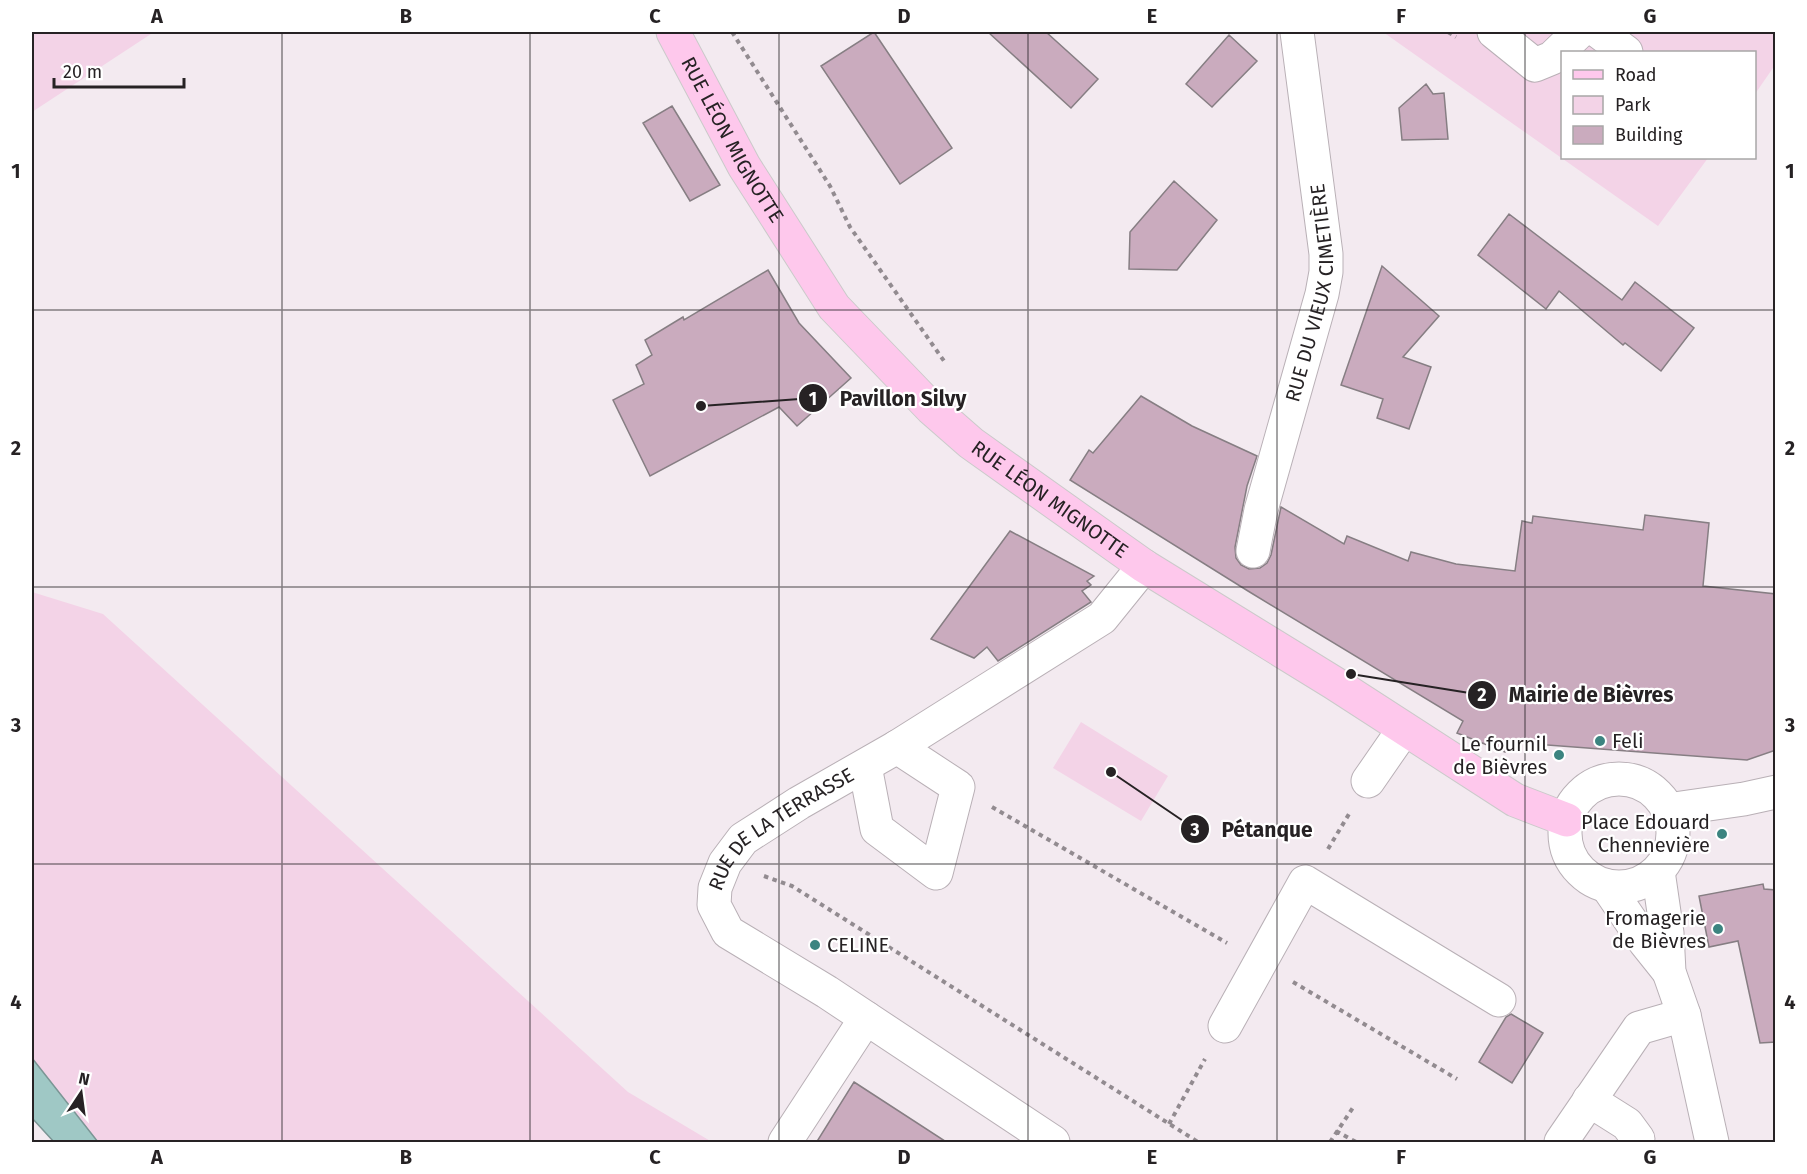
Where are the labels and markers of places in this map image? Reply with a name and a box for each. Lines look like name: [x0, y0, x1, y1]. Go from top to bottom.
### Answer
callout: Pavillon Silvy: [798, 379, 978, 418]
callout: Mairie de Bièvres: [1467, 675, 1685, 714]
place label: Feli: [1612, 729, 1644, 753]
place label: Le fournil de Bièvres: [1453, 732, 1547, 779]
marker: Feli: [1593, 734, 1607, 748]
marker: Le fournil de Bièvres: [1552, 748, 1566, 762]
callout: Pétanque: [1180, 810, 1325, 849]
place label: Place Edouard Chennevière: [1581, 810, 1710, 857]
marker: Place Edouard Chennevière: [1715, 827, 1729, 841]
place label: Fromagerie de Bièvres: [1605, 906, 1706, 953]
marker: Fromagerie de Bièvres: [1711, 922, 1725, 936]
place label: CELINE: [827, 933, 889, 957]
marker: CELINE: [808, 938, 822, 952]

